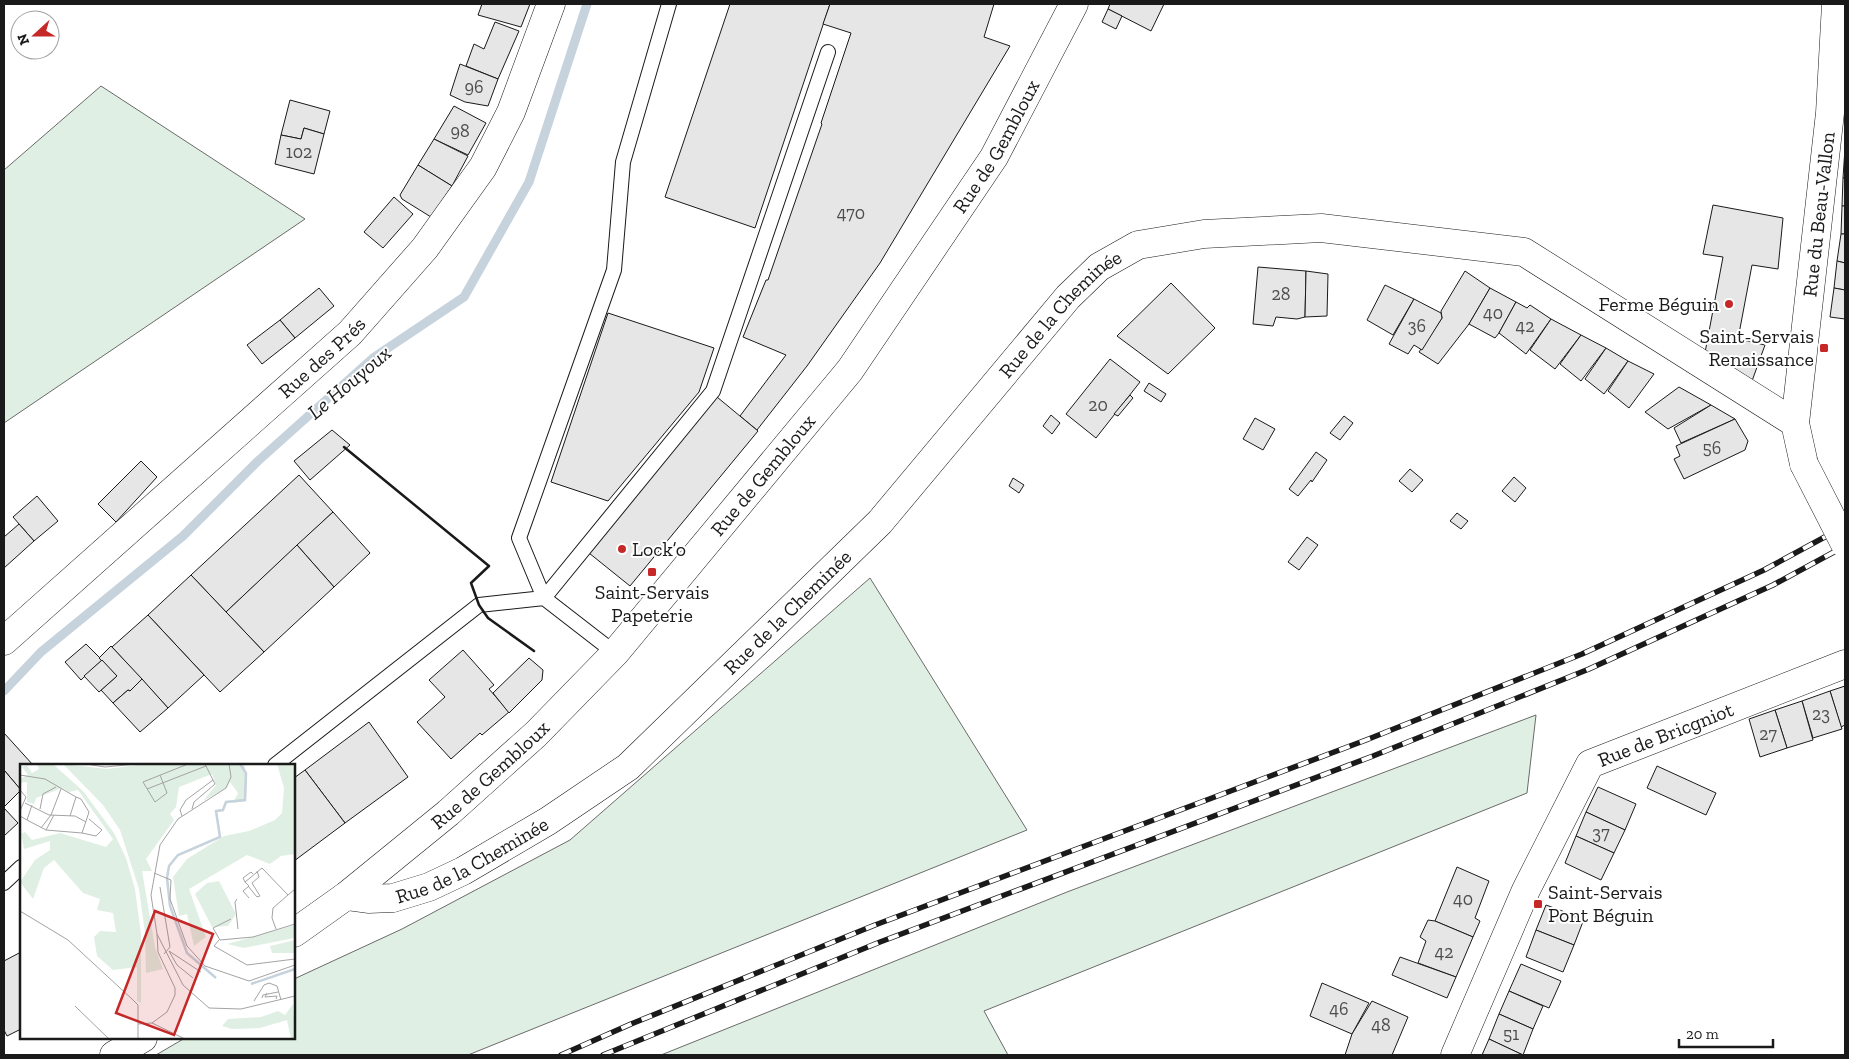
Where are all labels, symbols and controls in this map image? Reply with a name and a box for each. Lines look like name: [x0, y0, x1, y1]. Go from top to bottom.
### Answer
north arrow: [10, 10, 60, 60]
text: N: [13, 31, 33, 47]
street label: Rue de Gembloux: [948, 75, 1044, 218]
house number: 96: [464, 76, 484, 98]
house number: 98: [450, 120, 470, 142]
street label: Rue du Beau-Vallon: [1797, 130, 1840, 298]
house number: 102: [286, 141, 312, 163]
house number: 470: [837, 202, 865, 224]
street label: Rue de la Cheminée: [994, 245, 1126, 383]
house number: 28: [1272, 283, 1290, 305]
place label: Ferme Béguin: [1599, 292, 1720, 316]
marker: Ferme Béguin: [1723, 298, 1735, 310]
house number: 40: [1483, 302, 1503, 324]
street label: Rue des Prés: [273, 312, 371, 403]
house number: 36: [1408, 315, 1426, 337]
house number: 42: [1516, 315, 1534, 337]
place label: Saint-Servais Renaissance: [1700, 324, 1814, 371]
water label: Le Houyoux: [302, 340, 396, 424]
marker: Saint-Servais Renaissance: [1818, 342, 1830, 354]
house number: 20: [1088, 394, 1108, 416]
street label: Rue de Gembloux: [705, 409, 820, 541]
house number: 56: [1703, 437, 1721, 459]
place label: Lock’o: [632, 537, 686, 561]
marker: Lock’o: [616, 543, 628, 555]
street label: Rue de la Cheminée: [719, 545, 856, 679]
marker: Saint-Servais Papeterie: [646, 566, 658, 578]
place label: Saint-Servais Papeterie: [595, 580, 709, 627]
street label: Rue de Bricgniot: [1594, 697, 1737, 772]
house number: 23: [1812, 703, 1830, 725]
street label: Rue de Gembloux: [426, 716, 554, 834]
house number: 27: [1759, 723, 1777, 745]
inset map: [20, 764, 295, 1039]
street label: Rue de la Cheminée: [393, 812, 553, 908]
house number: 37: [1592, 822, 1610, 844]
place label: Saint-Servais Pont Béguin: [1548, 880, 1662, 927]
house number: 40: [1453, 888, 1473, 910]
marker: Saint-Servais Pont Béguin: [1532, 898, 1544, 910]
house number: 42: [1435, 941, 1453, 963]
house number: 46: [1329, 998, 1349, 1020]
house number: 48: [1371, 1014, 1391, 1036]
scale bar: [1679, 1016, 1773, 1048]
house number: 51: [1503, 1023, 1519, 1045]
text: 20 m: [1686, 1025, 1719, 1043]

